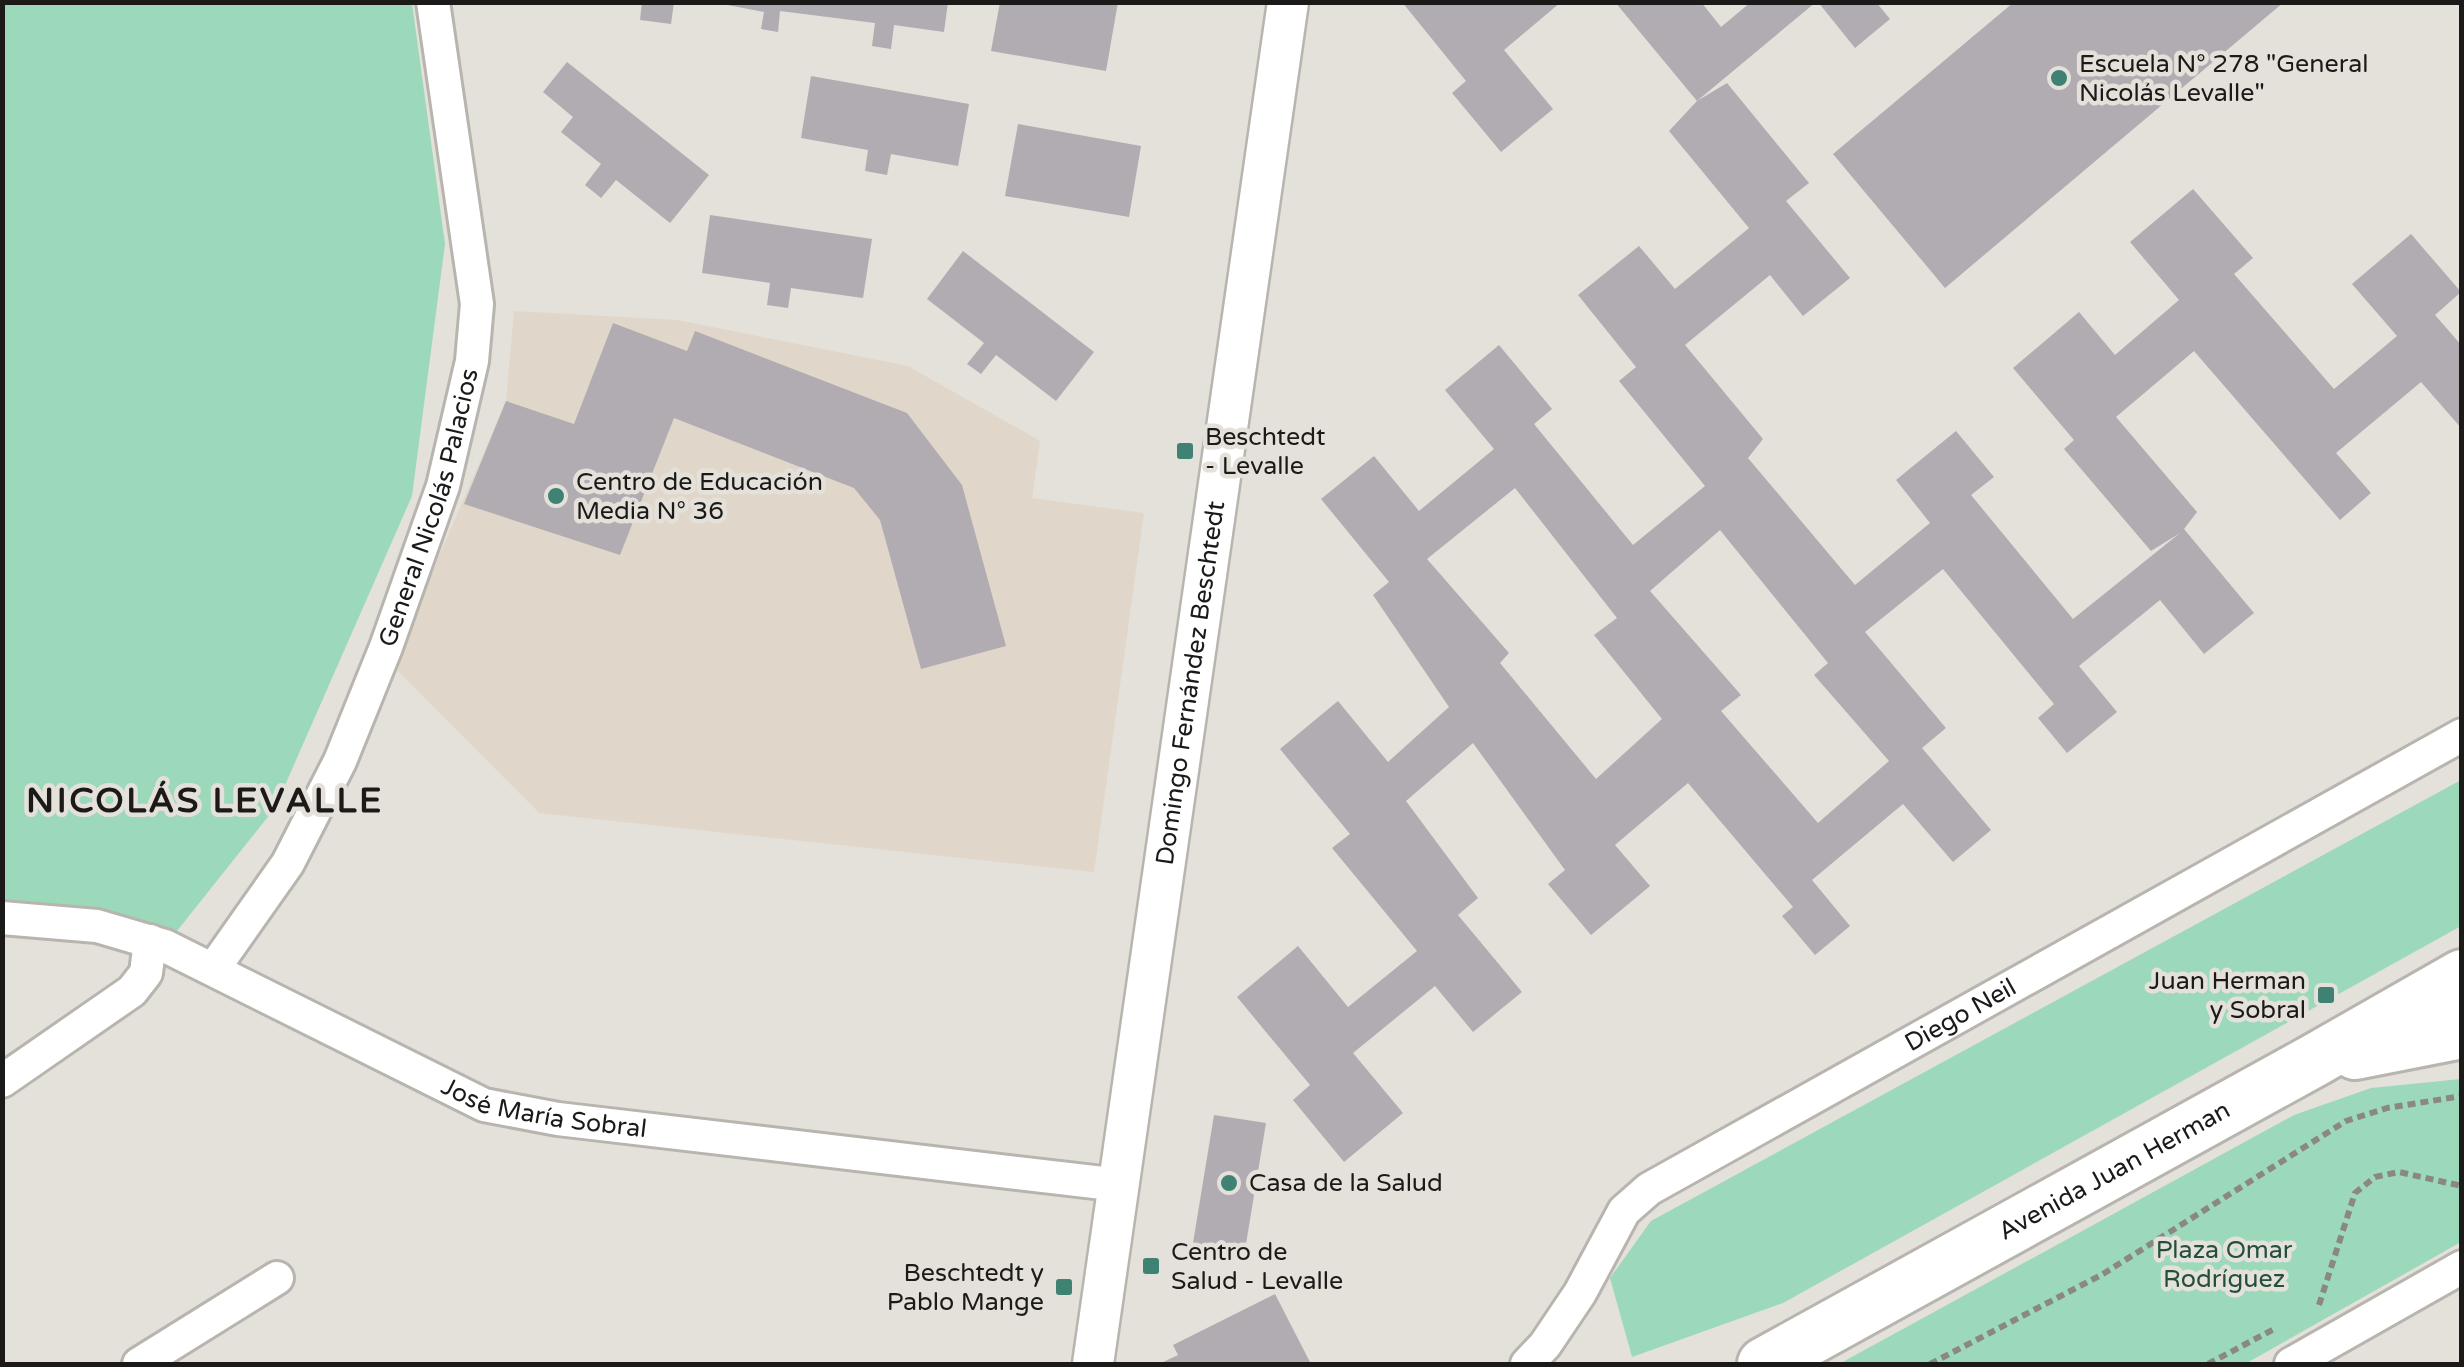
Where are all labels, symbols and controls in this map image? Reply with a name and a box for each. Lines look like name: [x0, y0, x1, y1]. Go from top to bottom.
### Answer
place label: Escuela N° 278 "General Nicolás Levalle": [2079, 49, 2368, 108]
marker: Escuela N° 278 "General Nicolás Levalle": [2048, 67, 2070, 89]
street label: General Nicolás Palacios: [372, 366, 485, 651]
place label: Beschtedt - Levalle: [1205, 422, 1326, 481]
marker: Beschtedt - Levalle: [1174, 440, 1196, 462]
place label: Centro de Educación Media N° 36: [576, 467, 823, 526]
marker: Centro de Educación Media N° 36: [545, 485, 567, 507]
street label: Domingo Fernández Beschtedt: [1150, 499, 1231, 867]
district label: NICOLÁS LEVALLE: [26, 780, 384, 822]
place label: Juan Herman y Sobral: [2149, 966, 2306, 1025]
street label: Diego Neil: [1900, 972, 2021, 1058]
marker: Juan Herman y Sobral: [2315, 984, 2337, 1006]
street label: José María Sobral: [436, 1071, 648, 1144]
street label: Avenida Juan Herman: [1993, 1095, 2235, 1247]
place label: Casa de la Salud: [1249, 1168, 1443, 1198]
marker: Casa de la Salud: [1218, 1172, 1240, 1194]
park label: Plaza Omar Rodríguez: [2156, 1235, 2293, 1294]
place label: Centro de Salud - Levalle: [1171, 1237, 1343, 1296]
marker: Centro de Salud - Levalle: [1140, 1255, 1162, 1277]
place label: Beschtedt y Pablo Mange: [887, 1258, 1044, 1317]
marker: Beschtedt y Pablo Mange: [1053, 1276, 1075, 1298]

